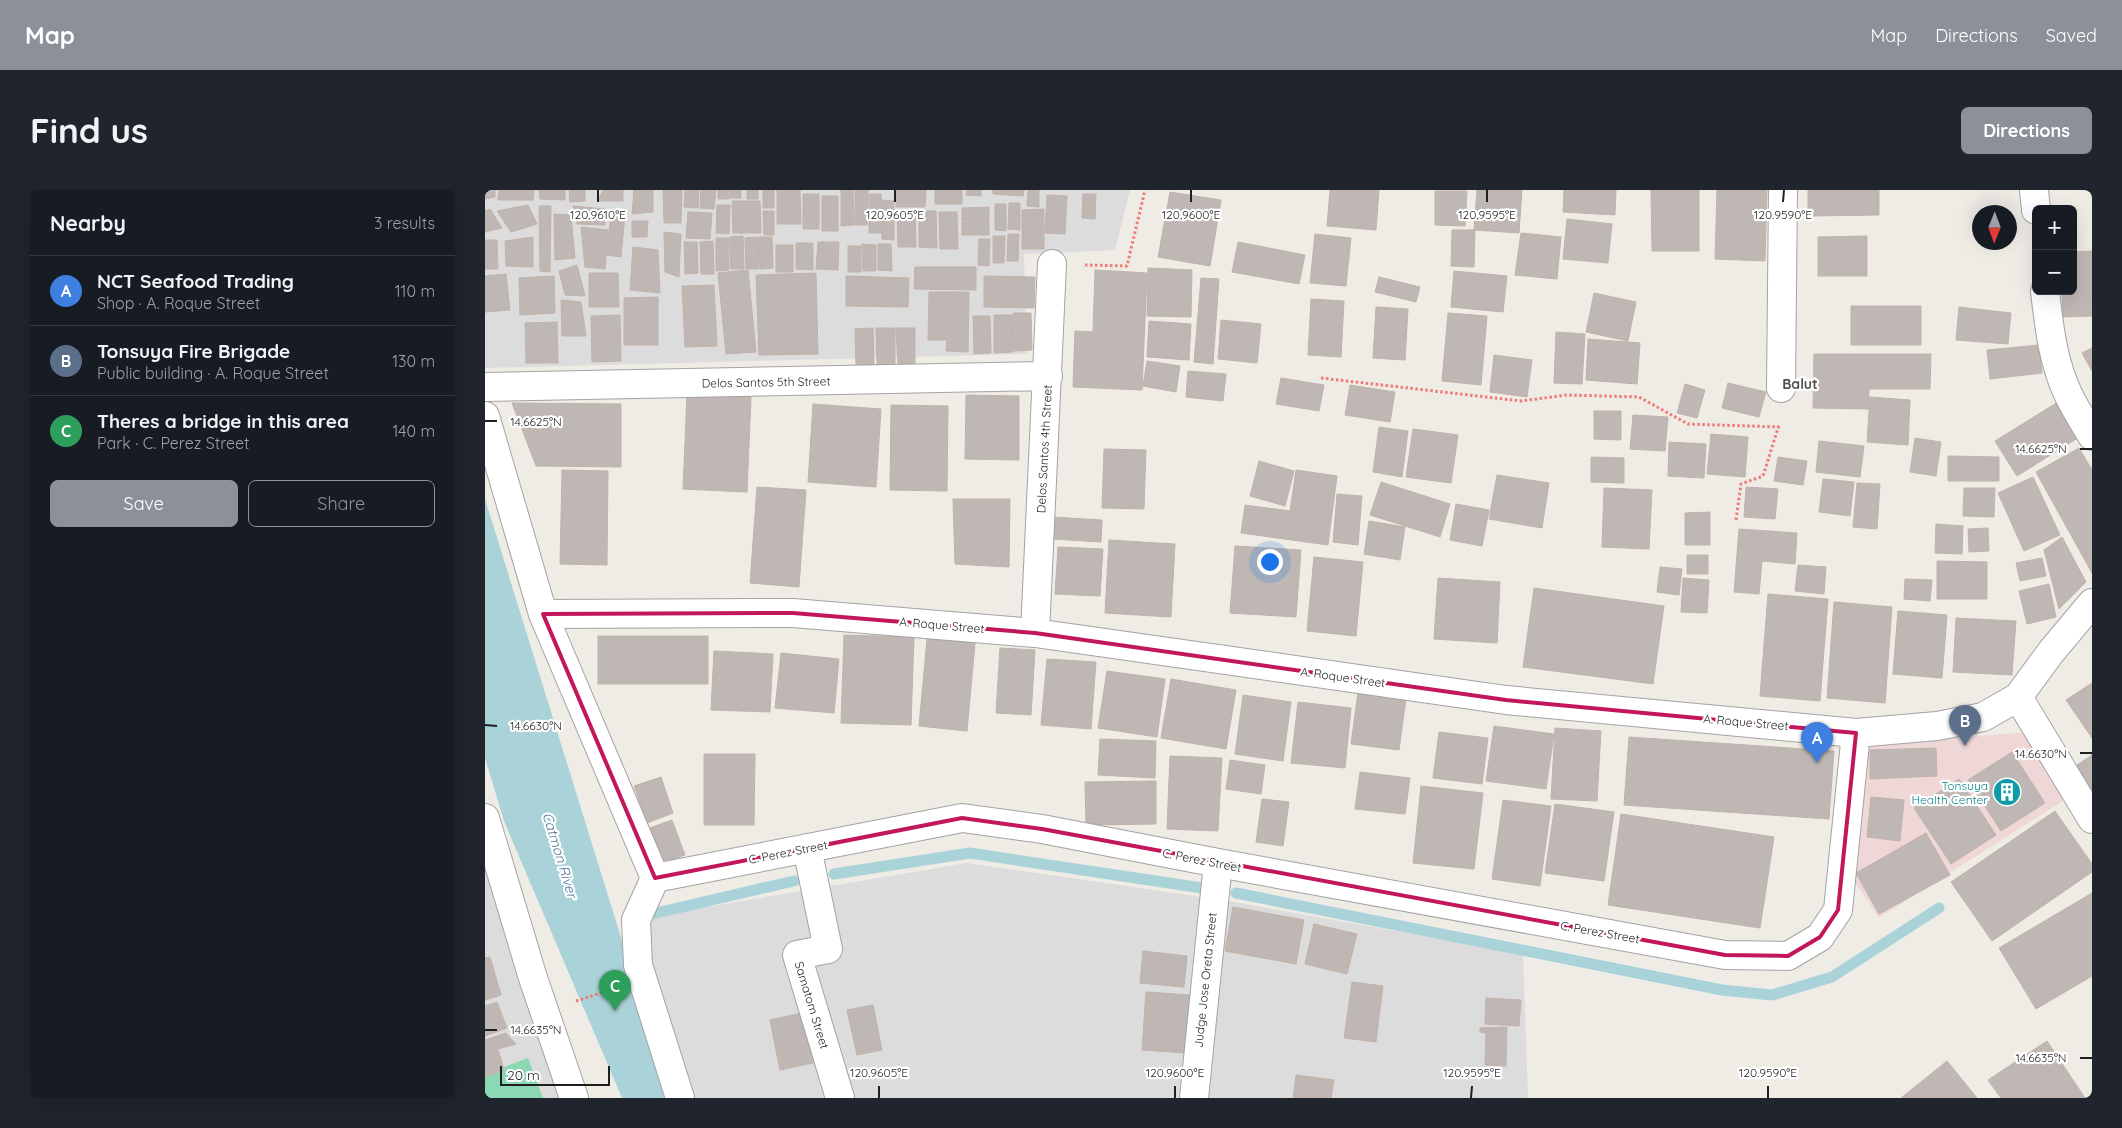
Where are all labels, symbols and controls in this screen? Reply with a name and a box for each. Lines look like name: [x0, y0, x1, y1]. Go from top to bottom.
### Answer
text: Map: [25, 20, 75, 50]
text: Map: [1870, 24, 1907, 47]
text: Directions: [1935, 24, 2018, 47]
text: Saved: [2046, 24, 2097, 47]
button: Directions: [1961, 107, 2092, 154]
text: Find us: [30, 108, 148, 152]
north arrow: [1972, 205, 2017, 250]
map controls: [2032, 205, 2077, 295]
button: +: [2032, 205, 2077, 250]
text: 120.9610°E: [570, 207, 626, 222]
text: 120.9605°E: [866, 207, 924, 222]
text: 120.9600°E: [1162, 207, 1220, 222]
text: 120.9595°E: [1458, 207, 1516, 222]
text: 120.9590°E: [1754, 207, 1812, 222]
text: Nearby: [50, 210, 126, 236]
text: 3 results: [374, 213, 435, 233]
button: −: [2032, 250, 2077, 295]
text: NCT Seafood Trading: [97, 269, 294, 293]
text: A: [61, 281, 71, 301]
text: 110 m: [395, 281, 435, 301]
text: Shop · A. Roque Street: [97, 293, 260, 313]
text: Tonsuya Fire Brigade: [97, 339, 290, 363]
text: B: [61, 351, 71, 371]
text: 130 m: [392, 351, 435, 371]
text: Public building · A. Roque Street: [97, 363, 329, 383]
street label: Delos Santos 5th Street: [701, 373, 831, 391]
district label: Balut: [1782, 375, 1818, 393]
street label: Delos Santos 4th Street: [1033, 384, 1055, 514]
text: Theres a bridge in this area: [97, 409, 349, 433]
text: 14.6625°N: [510, 414, 562, 429]
text: C: [61, 421, 71, 441]
text: 140 m: [392, 421, 435, 441]
text: Park · C. Perez Street: [97, 433, 249, 453]
text: 14.6625°N: [2015, 441, 2067, 456]
button: Save: [50, 480, 238, 527]
button: Share: [248, 480, 435, 527]
your location: [1257, 549, 1283, 575]
street label: A. Roque Street: [899, 614, 985, 636]
street label: A. Roque Street: [1300, 664, 1386, 690]
pin: B: [1949, 705, 1981, 746]
street label: A. Roque Street: [1703, 711, 1789, 733]
text: 14.6630°N: [510, 718, 562, 733]
pin: A: [1801, 722, 1833, 763]
text: 14.6630°N: [2015, 746, 2067, 761]
building icon: Tonsuya Health Center: [1992, 777, 2022, 807]
place label: Tonsuya Health Center: [1911, 778, 1988, 807]
water label: Catmon River: [538, 810, 582, 901]
street label: C. Perez Street: [747, 837, 829, 867]
street label: C. Perez Street: [1161, 845, 1243, 875]
street label: Judge Jose Oreta Street: [1190, 912, 1220, 1048]
street label: C. Perez Street: [1559, 918, 1641, 946]
street label: Samatom Street: [792, 960, 832, 1050]
pin: C: [599, 970, 631, 1011]
text: 14.6635°N: [510, 1022, 562, 1037]
text: 14.6635°N: [2015, 1050, 2067, 1065]
scale bar: [500, 1063, 610, 1086]
text: 120.9605°E: [850, 1065, 908, 1080]
text: 120.9600°E: [1146, 1065, 1204, 1080]
text: 120.9595°E: [1443, 1065, 1501, 1080]
text: 120.9590°E: [1739, 1065, 1797, 1080]
text: 20 m: [507, 1066, 540, 1084]

